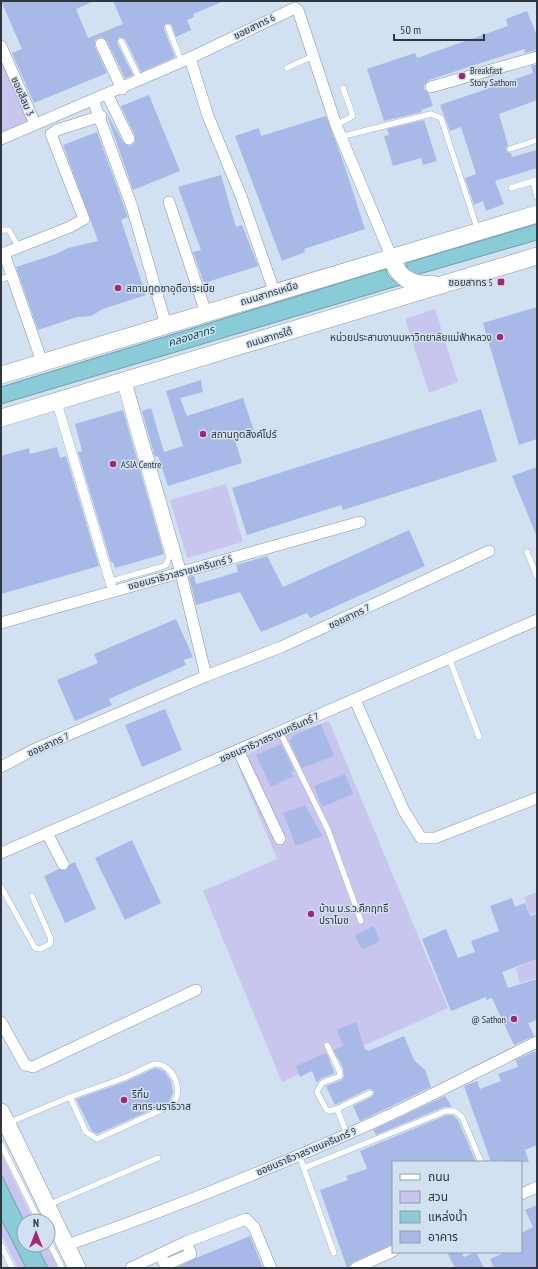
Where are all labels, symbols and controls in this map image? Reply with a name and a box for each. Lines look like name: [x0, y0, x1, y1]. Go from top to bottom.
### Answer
street label: ซอยสาทร 6: [231, 11, 278, 42]
scale bar: [394, 16, 484, 42]
text: 50 m: [400, 22, 421, 37]
place label: Breakfast Story Sathorn: [470, 64, 516, 89]
marker: Breakfast Story Sathorn: [457, 71, 467, 81]
street label: ซอยสีลม 3: [8, 75, 37, 118]
place label: ซอยสาทร 5: [448, 276, 493, 289]
marker: ซอยสาทร 5: [496, 277, 506, 287]
street label: ถนนสาทรเหนือ: [239, 278, 300, 308]
place label: สถานทูตซาอุดีอาระเบีย: [126, 282, 215, 295]
marker: สถานทูตซาอุดีอาระเบีย: [113, 283, 123, 293]
water label: คลองสาทร: [166, 322, 218, 350]
street label: ถนนสาทรใต้: [244, 324, 294, 351]
place label: หน่วยประสานงานมหาวิทยาลัยแม่ฟ้าหลวง: [330, 331, 492, 344]
marker: หน่วยประสานงานมหาวิทยาลัยแม่ฟ้าหลวง: [495, 332, 505, 342]
place label: สถานทูตสิงค์โปร์: [211, 428, 277, 441]
marker: สถานทูตสิงค์โปร์: [198, 429, 208, 439]
place label: ASIA Centre: [121, 458, 161, 471]
marker: ASIA Centre: [108, 459, 118, 469]
street label: ซอยนราธิวาสราชนครินทร์ 5: [126, 552, 234, 593]
street label: ซอยสาทร 7: [326, 601, 372, 632]
street label: ซอยนราธิวาสราชนครินทร์ 7: [217, 710, 321, 765]
street label: ซอยสาทร 7: [25, 729, 71, 759]
place label: บ้าน ม.ร.ว.คึกฤทธิ์ ปราโมช: [319, 902, 388, 927]
marker: บ้าน ม.ร.ว.คึกฤทธิ์ ปราโมช: [306, 909, 316, 919]
place label: @ Sathon: [471, 1013, 506, 1026]
marker: @ Sathon: [509, 1014, 519, 1024]
place label: ริทึ่ม สาทร-นราธิวาส: [131, 1087, 191, 1113]
marker: ริทึ่ม สาทร-นราธิวาส: [119, 1095, 129, 1105]
street label: ซอยนราธิวาสราชนครินทร์ 9: [254, 1124, 358, 1178]
legend: [392, 1161, 522, 1253]
text: ถนน: [428, 1169, 450, 1184]
text: สวน: [428, 1189, 448, 1204]
text: แหล่งน้ำ: [428, 1208, 467, 1224]
north arrow: [16, 1213, 56, 1253]
text: N: [33, 1216, 39, 1230]
text: อาคาร: [428, 1229, 458, 1244]

